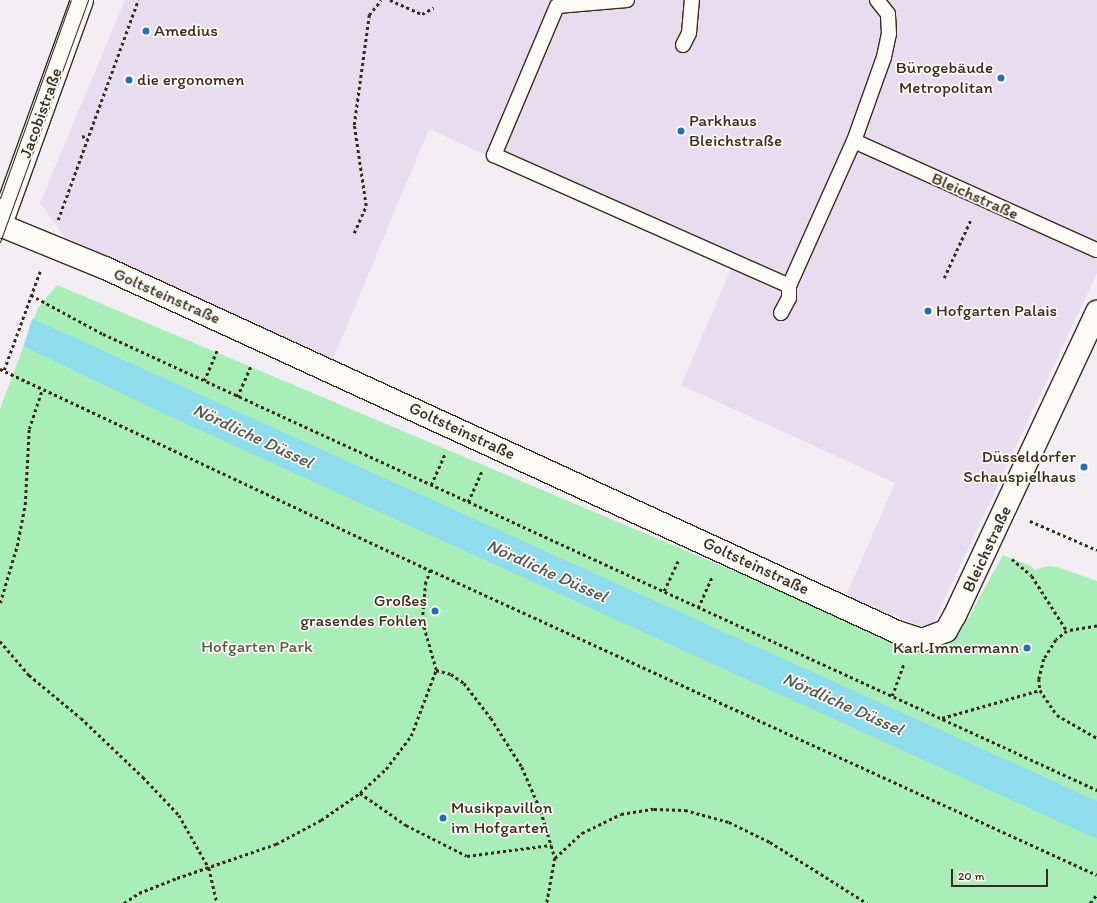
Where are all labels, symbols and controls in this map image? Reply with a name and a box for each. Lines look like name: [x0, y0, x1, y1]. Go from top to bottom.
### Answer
place label: Amedius: [154, 21, 218, 41]
marker: Amedius: [141, 26, 151, 36]
place label: Bürogebäude Metropolitan: [896, 58, 993, 98]
street label: Jacobistraße: [15, 65, 67, 161]
place label: die ergonomen: [137, 70, 245, 90]
marker: Bürogebäude Metropolitan: [996, 73, 1006, 83]
marker: die ergonomen: [124, 75, 134, 85]
place label: Parkhaus Bleichstraße: [689, 111, 782, 151]
marker: Parkhaus Bleichstraße: [676, 126, 686, 136]
street label: Bleichstraße: [928, 168, 1022, 224]
street label: Goltsteinstraße: [110, 263, 224, 329]
place label: Hofgarten Palais: [936, 301, 1057, 321]
marker: Hofgarten Palais: [923, 306, 933, 316]
street label: Goltsteinstraße: [406, 397, 518, 465]
water label: Nördliche Düssel: [190, 399, 316, 473]
place label: Düsseldorfer Schauspielhaus: [963, 447, 1076, 487]
marker: Düsseldorfer Schauspielhaus: [1079, 462, 1089, 472]
street label: Bleichstraße: [958, 503, 1016, 595]
street label: Goltsteinstraße: [700, 532, 812, 600]
water label: Nördliche Düssel: [483, 535, 611, 607]
place label: Großes grasendes Fohlen: [300, 591, 427, 631]
marker: Großes grasendes Fohlen: [430, 606, 440, 616]
park label: Hofgarten Park: [201, 637, 313, 657]
place label: Karl Immermann: [893, 638, 1019, 658]
marker: Karl Immermann: [1022, 643, 1032, 653]
water label: Nördliche Düssel: [779, 668, 907, 740]
place label: Musikpavillon im Hofgarten: [451, 798, 552, 838]
marker: Musikpavillon im Hofgarten: [438, 813, 448, 823]
scale bar: [953, 861, 1050, 887]
text: 20 m: [958, 869, 985, 883]

